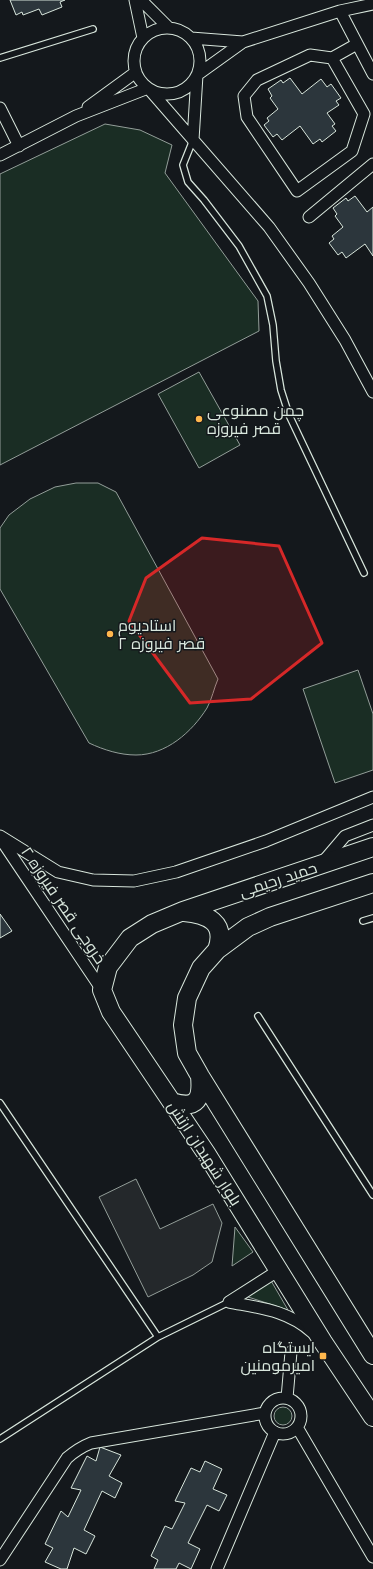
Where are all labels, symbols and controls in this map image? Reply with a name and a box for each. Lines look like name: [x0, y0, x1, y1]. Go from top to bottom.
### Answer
place label: چمن مصنوعی قصر فیروزه: [207, 399, 304, 440]
marker: چمن مصنوعی قصر فیروزه: [194, 414, 204, 424]
place label: استادیوم قصر فیروزه ۲: [118, 614, 205, 655]
marker: استادیوم قصر فیروزه ۲: [105, 629, 115, 639]
street label: خروجی قصر فیروزه ۲: [16, 842, 112, 969]
street label: حمید رحیمی: [236, 856, 320, 903]
street label: بلوار شهیدان ارتش: [162, 1096, 247, 1210]
place label: ایستگاه امیرمومنین: [241, 1336, 315, 1377]
marker: ایستگاه امیرمومنین: [318, 1351, 328, 1361]

